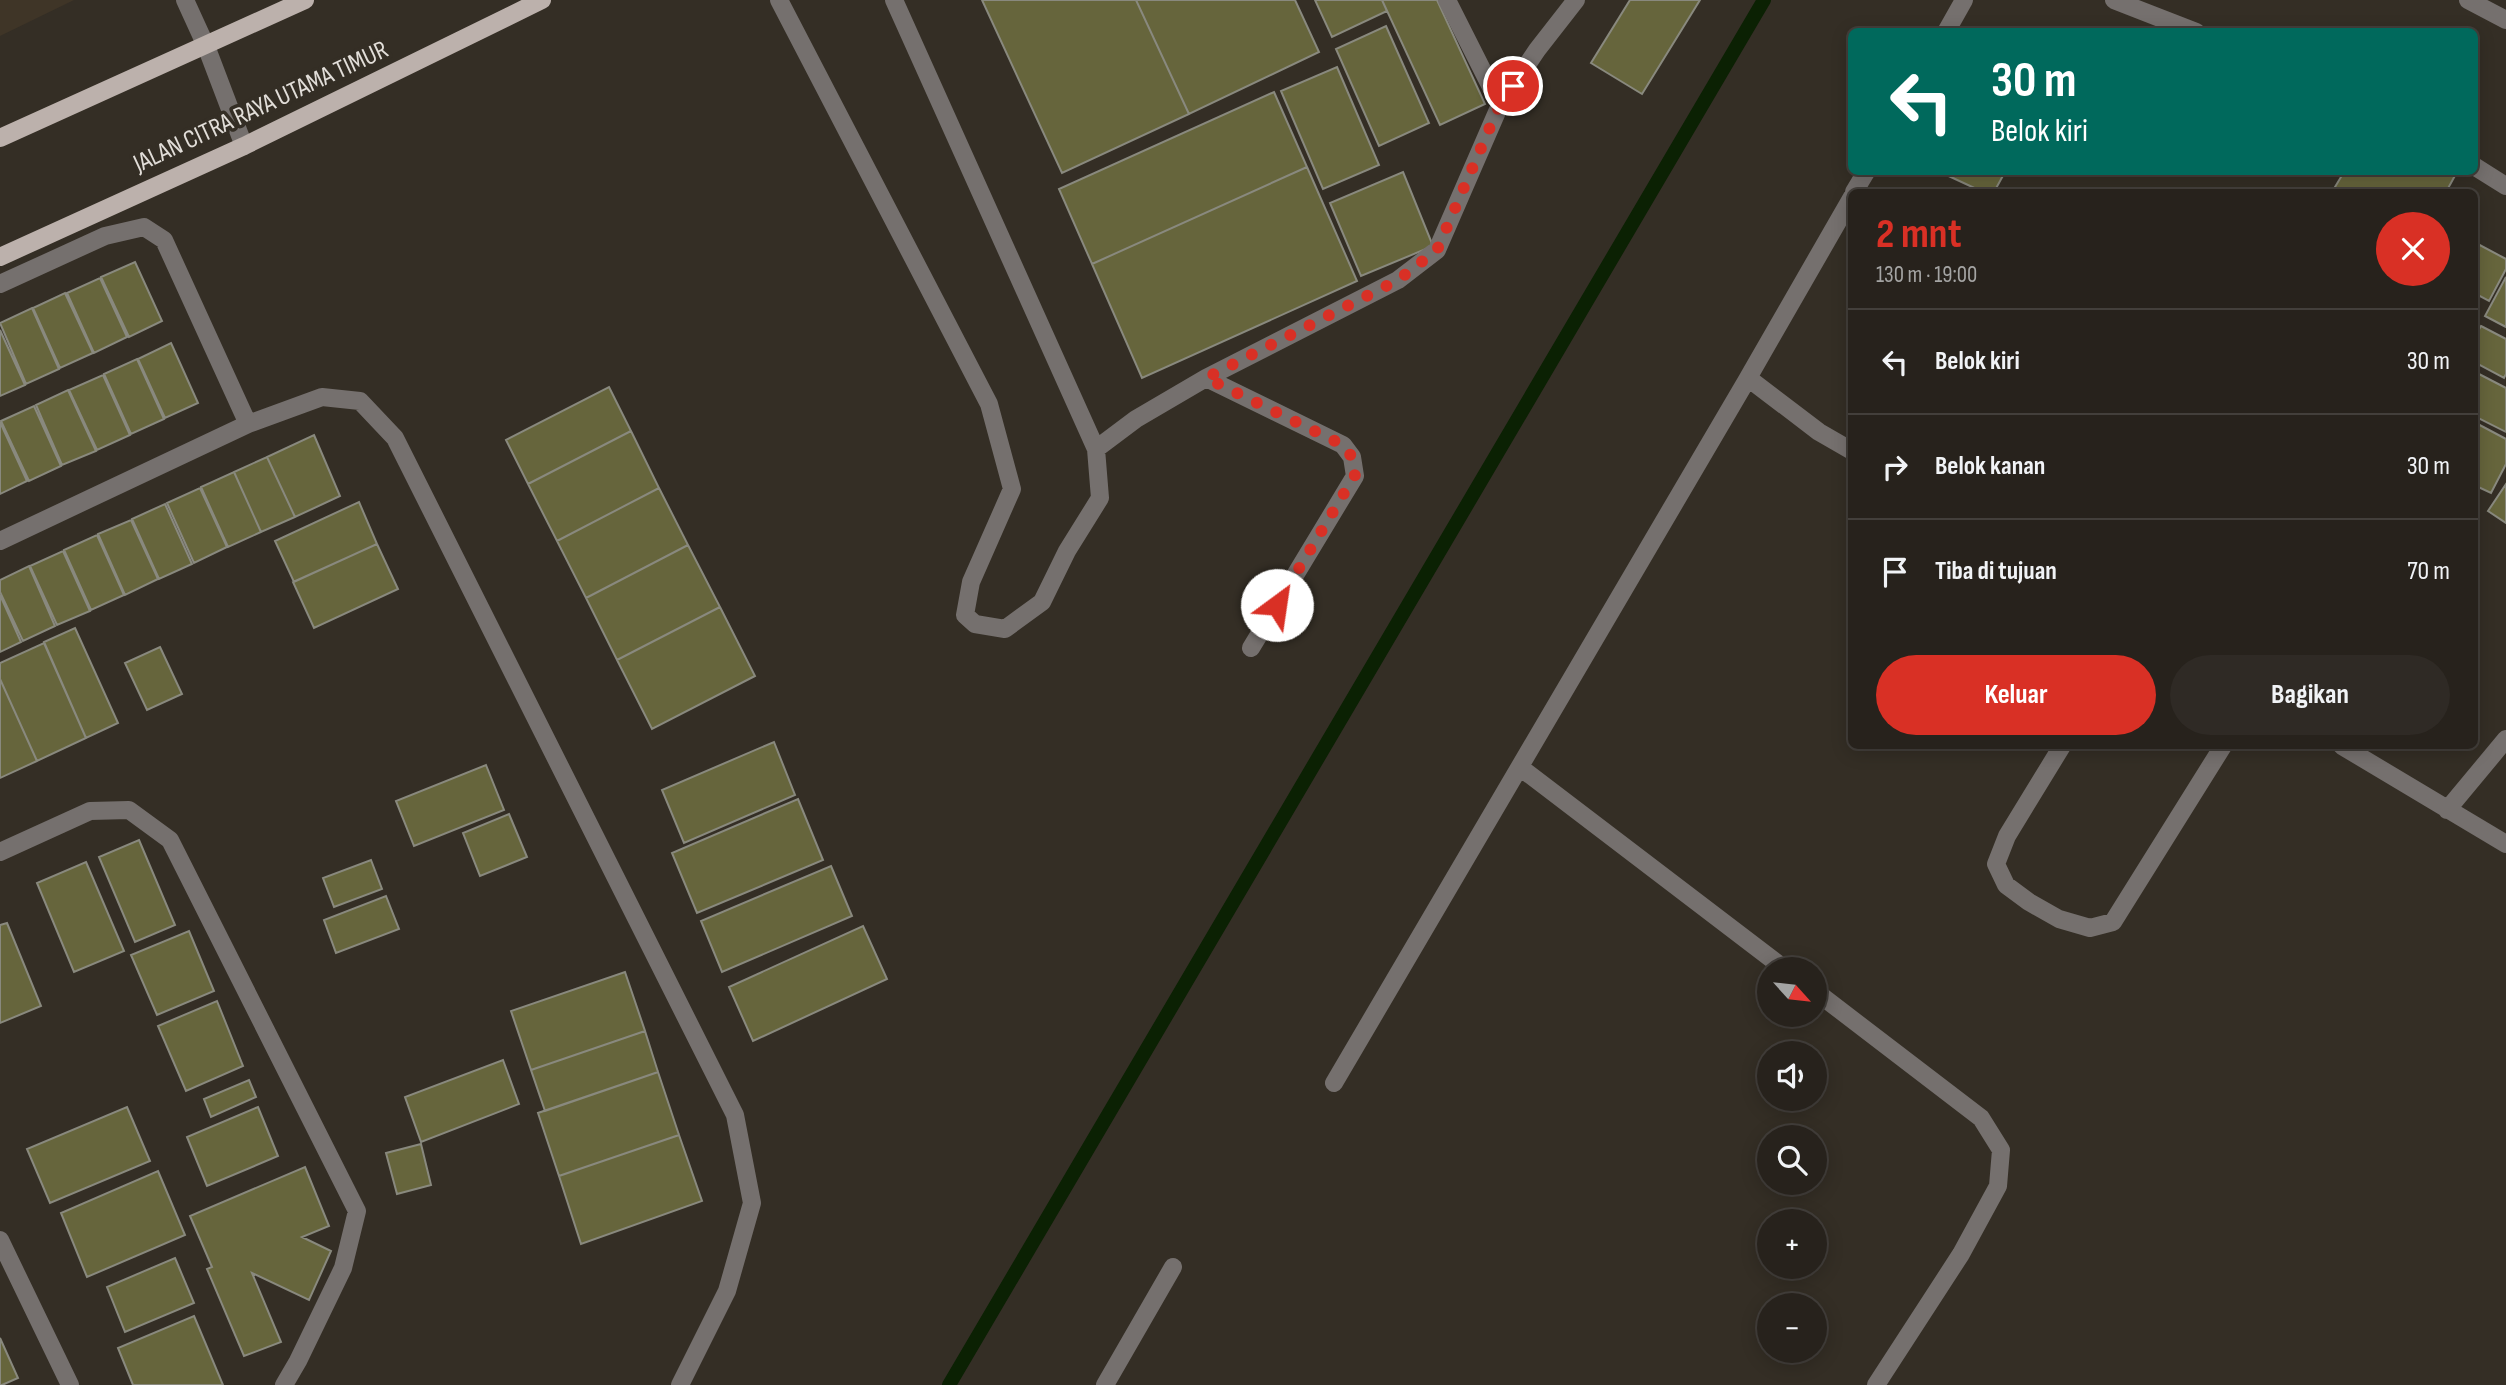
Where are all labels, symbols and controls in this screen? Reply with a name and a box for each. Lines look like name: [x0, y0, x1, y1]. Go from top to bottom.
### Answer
street label: JALAN CITRA RAYA UTAMA TIMUR: [128, 34, 393, 180]
text: 30 m: [1991, 52, 2076, 111]
pin: [1483, 56, 1543, 116]
icon: left: [1876, 56, 1967, 147]
icon: arrive: [1494, 67, 1532, 105]
text: Belok kiri: [1991, 112, 2088, 151]
text: 2 mnt: [1876, 209, 1962, 260]
button: close: [2376, 212, 2450, 286]
text: 130 m · 19:00: [1876, 261, 1977, 289]
icon: left: [1876, 343, 1914, 381]
text: Belok kiri: [1935, 346, 2020, 377]
text: 30 m: [2407, 346, 2450, 377]
icon: right: [1876, 448, 1914, 486]
text: Belok kanan: [1935, 451, 2045, 482]
text: 30 m: [2407, 451, 2450, 482]
icon: arrive: [1876, 553, 1914, 591]
text: Tiba di tujuan: [1935, 556, 2057, 587]
text: 70 m: [2407, 556, 2450, 587]
position arrow: [1240, 568, 1314, 642]
button: Keluar: [1876, 655, 2156, 735]
button: Bagikan: [2170, 655, 2450, 735]
north arrow: [1757, 957, 1827, 1027]
map controls: [1757, 957, 1827, 1363]
button: sound: [1757, 1041, 1827, 1111]
button: search: [1757, 1125, 1827, 1195]
button: +: [1757, 1209, 1827, 1279]
button: −: [1757, 1293, 1827, 1363]

